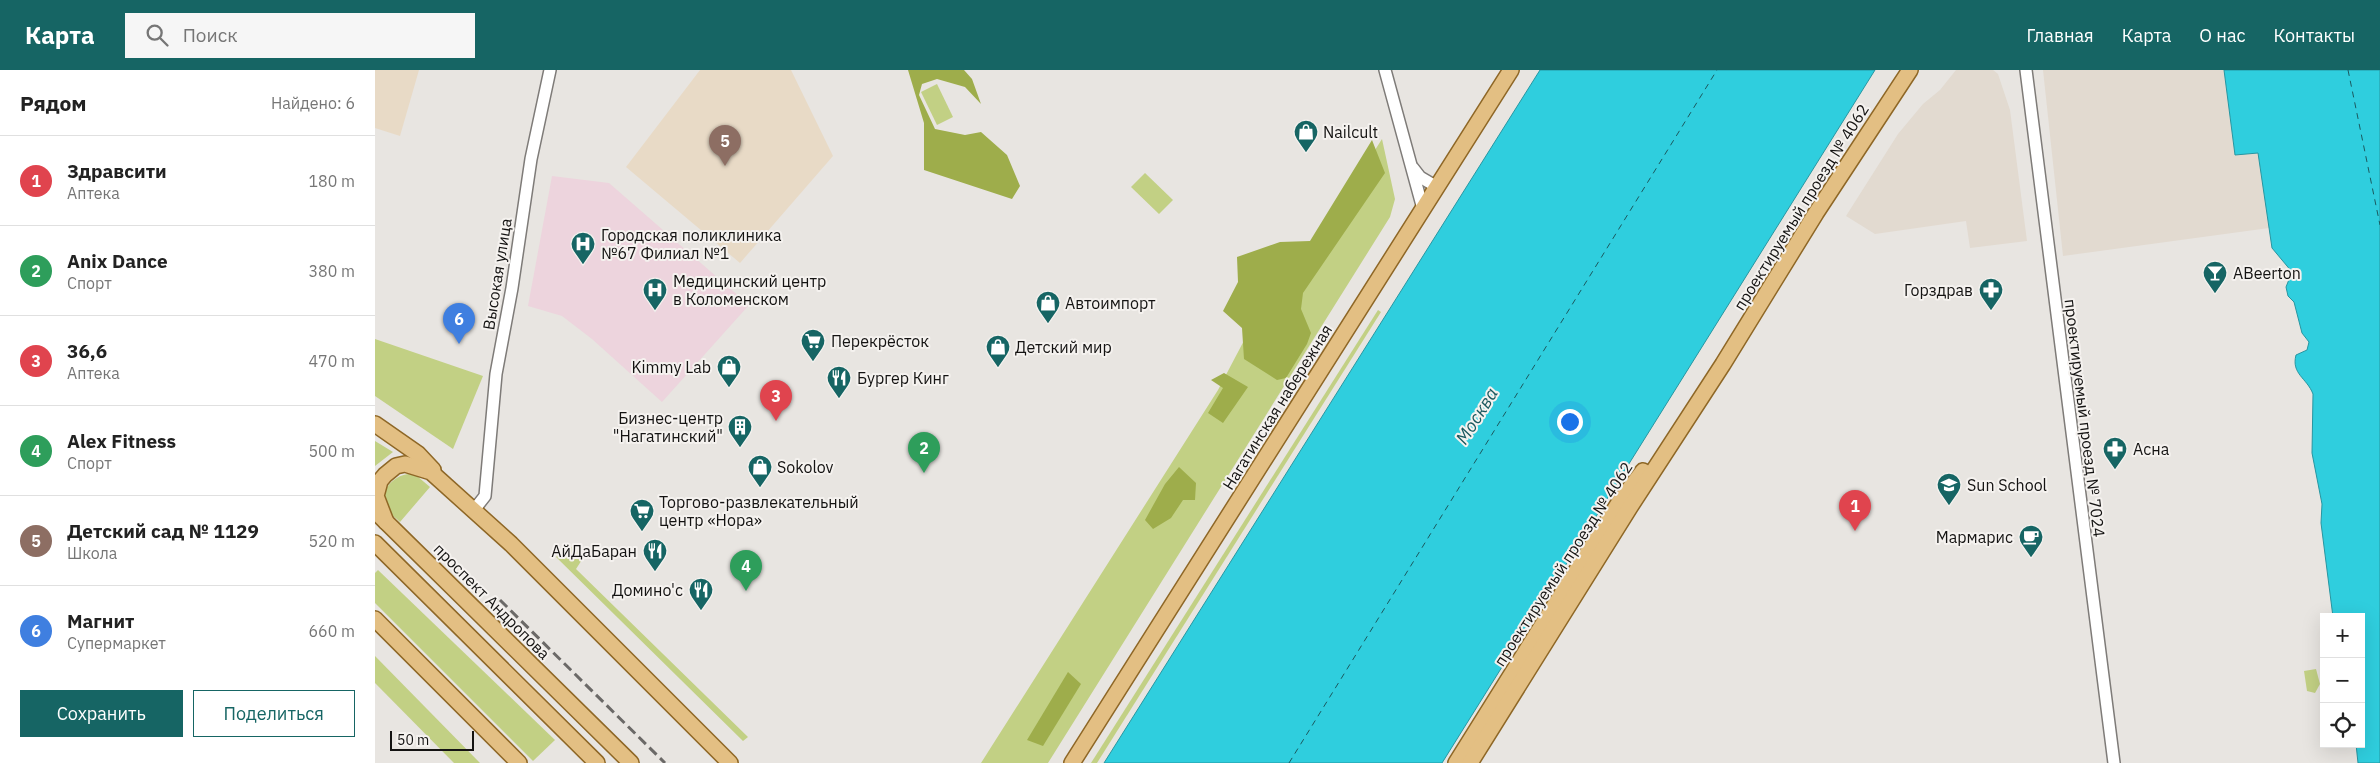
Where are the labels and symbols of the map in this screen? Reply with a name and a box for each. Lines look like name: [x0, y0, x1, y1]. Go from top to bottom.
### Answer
street label: проектируемый проезд № 4062: [1729, 100, 1873, 314]
shop icon: Nailcult: [1293, 119, 1319, 153]
place label: Nailcult: [1323, 122, 1378, 142]
pin: 5: [709, 125, 741, 166]
street label: Высокая улица: [478, 216, 516, 331]
place label: Городская поликлиника №67 Филиал №1: [601, 225, 782, 263]
hospital icon: Городская поликлиника №67 Филиал №1: [570, 231, 596, 265]
bar icon: ABeerton: [2202, 260, 2228, 294]
place label: ABeerton: [2233, 263, 2301, 283]
place label: Медицинский центр в Коломенском: [673, 271, 826, 309]
hospital icon: Медицинский центр в Коломенском: [642, 277, 668, 311]
pharmacy icon: Горздрав: [1978, 277, 2004, 311]
place label: Горздрав: [1904, 280, 1973, 300]
shop icon: Автоимпорт: [1035, 290, 1061, 324]
place label: Автоимпорт: [1065, 293, 1156, 313]
street label: проектируемый проезд № 7024: [2060, 298, 2110, 538]
pin: 6: [443, 303, 475, 344]
street label: Нагатинская набережная: [1218, 321, 1336, 493]
supermarket icon: Перекрёсток: [800, 328, 826, 362]
place label: Перекрёсток: [831, 331, 929, 351]
shop icon: Детский мир: [985, 334, 1011, 368]
place label: Детский мир: [1015, 337, 1112, 357]
shop icon: Kimmy Lab: [716, 354, 742, 388]
place label: Kimmy Lab: [631, 357, 711, 377]
restaurant icon: Бургер Кинг: [826, 365, 852, 399]
place label: Бургер Кинг: [857, 368, 949, 388]
pin: 3: [760, 380, 792, 421]
water label: Москва: [1450, 383, 1503, 448]
place label: Бизнес-центр "Нагатинский": [613, 408, 723, 446]
your location: [1557, 409, 1583, 435]
building icon: Бизнес-центр "Нагатинский": [727, 414, 753, 448]
pin: 2: [908, 432, 940, 473]
pharmacy icon: Асна: [2102, 436, 2128, 470]
place label: Асна: [2133, 439, 2170, 459]
shop icon: Sokolov: [747, 454, 773, 488]
place label: Sokolov: [777, 457, 834, 477]
street label: проектируемый проезд № 4062: [1489, 458, 1637, 670]
school or university icon: Sun School: [1936, 472, 1962, 506]
place label: Sun School: [1967, 475, 2047, 495]
pin: 1: [1839, 490, 1871, 531]
place label: Торгово-развлекательный центр «Нора»: [659, 492, 859, 530]
supermarket icon: Торгово-развлекательный центр «Нора»: [629, 498, 655, 532]
cafe icon: Мармарис: [2018, 524, 2044, 558]
place label: Мармарис: [1936, 527, 2013, 547]
restaurant icon: АйДаБаран: [642, 538, 668, 572]
street label: проспект Андропова: [430, 539, 555, 664]
place label: АйДаБаран: [551, 541, 637, 561]
pin: 4: [730, 550, 762, 591]
restaurant icon: Домино'c: [688, 577, 714, 611]
place label: Домино'c: [612, 580, 683, 600]
scale bar: [390, 728, 474, 751]

